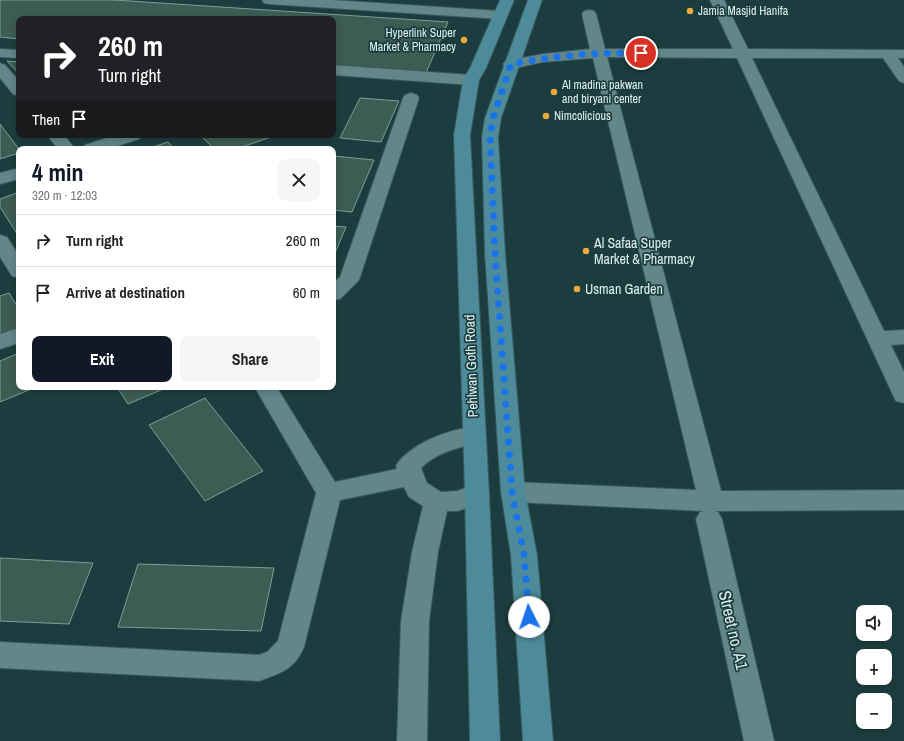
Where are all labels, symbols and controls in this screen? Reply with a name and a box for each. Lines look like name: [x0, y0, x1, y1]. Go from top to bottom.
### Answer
place label: Jamia Masjid Hanifa: [698, 3, 789, 19]
marker: Jamia Masjid Hanifa: [685, 6, 695, 16]
place label: Hyperlink Super Market & Pharmacy: [370, 25, 457, 55]
text: 260 m: [98, 27, 163, 65]
icon: right: [32, 32, 84, 84]
marker: Hyperlink Super Market & Pharmacy: [459, 35, 469, 45]
pin: [624, 36, 658, 70]
icon: arrive: [630, 42, 652, 64]
text: Turn right: [98, 63, 161, 88]
place label: Al madina pakwan and biryani center: [561, 77, 643, 107]
marker: Al madina pakwan and biryani center: [549, 87, 559, 97]
icon: arrive: [68, 108, 90, 130]
place label: Nimcolicious: [554, 108, 611, 124]
text: Then: [32, 109, 60, 130]
marker: Nimcolicious: [541, 111, 551, 121]
text: 4 min: [32, 156, 83, 188]
button: close: [278, 159, 320, 201]
text: 320 m · 12:03: [32, 187, 97, 204]
icon: right: [32, 230, 54, 252]
text: Turn right: [66, 230, 123, 251]
text: 260 m: [286, 230, 320, 251]
place label: Al Safaa Super Market & Pharmacy: [593, 234, 695, 268]
marker: Al Safaa Super Market & Pharmacy: [581, 246, 591, 256]
place label: Usman Garden: [585, 280, 663, 298]
icon: arrive: [32, 282, 54, 304]
text: Arrive at destination: [66, 282, 185, 303]
text: 60 m: [293, 282, 320, 303]
marker: Usman Garden: [572, 284, 582, 294]
street label: Pehlwan Goth Road: [460, 314, 482, 418]
button: Exit: [32, 336, 172, 382]
button: Share: [180, 336, 320, 382]
street label: Street no. A1: [714, 588, 754, 672]
position arrow: [508, 596, 550, 638]
map controls: [856, 605, 892, 729]
button: sound: [856, 605, 892, 641]
button: +: [856, 649, 892, 685]
button: −: [856, 693, 892, 729]

